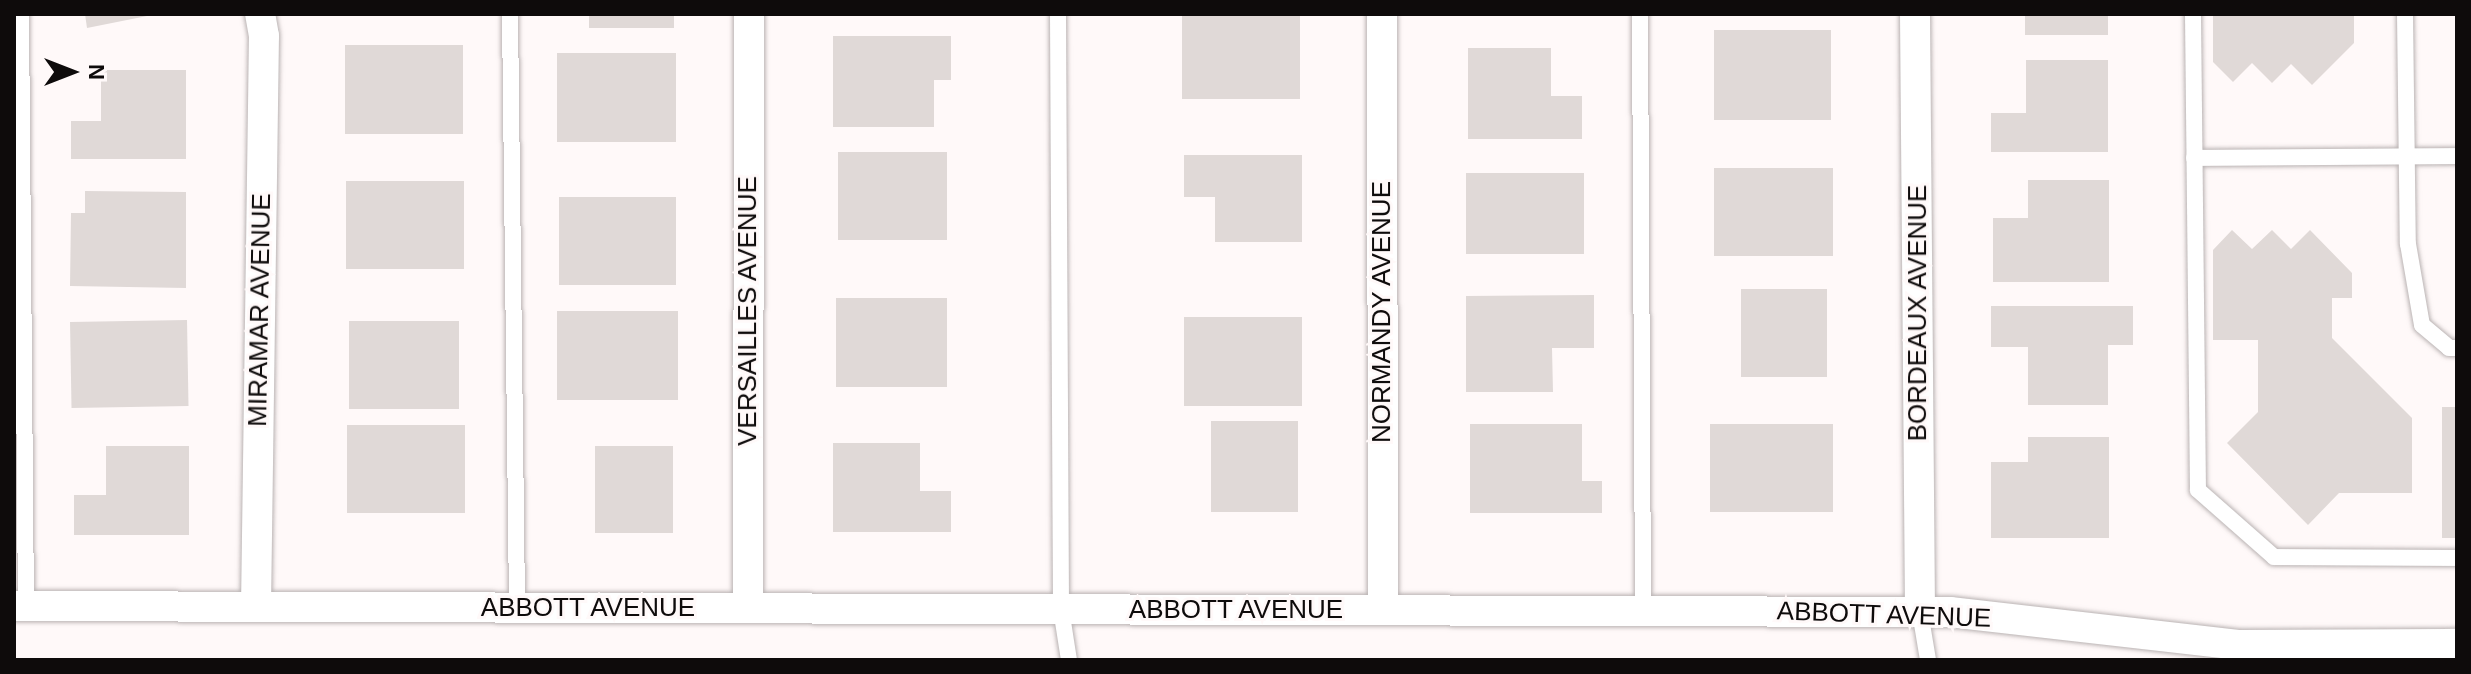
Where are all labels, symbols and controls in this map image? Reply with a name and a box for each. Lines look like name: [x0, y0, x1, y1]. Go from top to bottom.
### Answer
north arrow: [32, 32, 112, 112]
text: N: [84, 64, 109, 80]
street label: VERSAILLES AVENUE: [732, 175, 764, 447]
street label: NORMANDY AVENUE: [1366, 180, 1398, 444]
street label: BORDEAUX AVENUE: [1902, 184, 1934, 442]
street label: MIRAMAR AVENUE: [242, 192, 278, 428]
street label: ABBOTT AVENUE: [480, 592, 696, 624]
street label: ABBOTT AVENUE: [1128, 594, 1344, 626]
street label: ABBOTT AVENUE: [1775, 596, 1993, 634]

